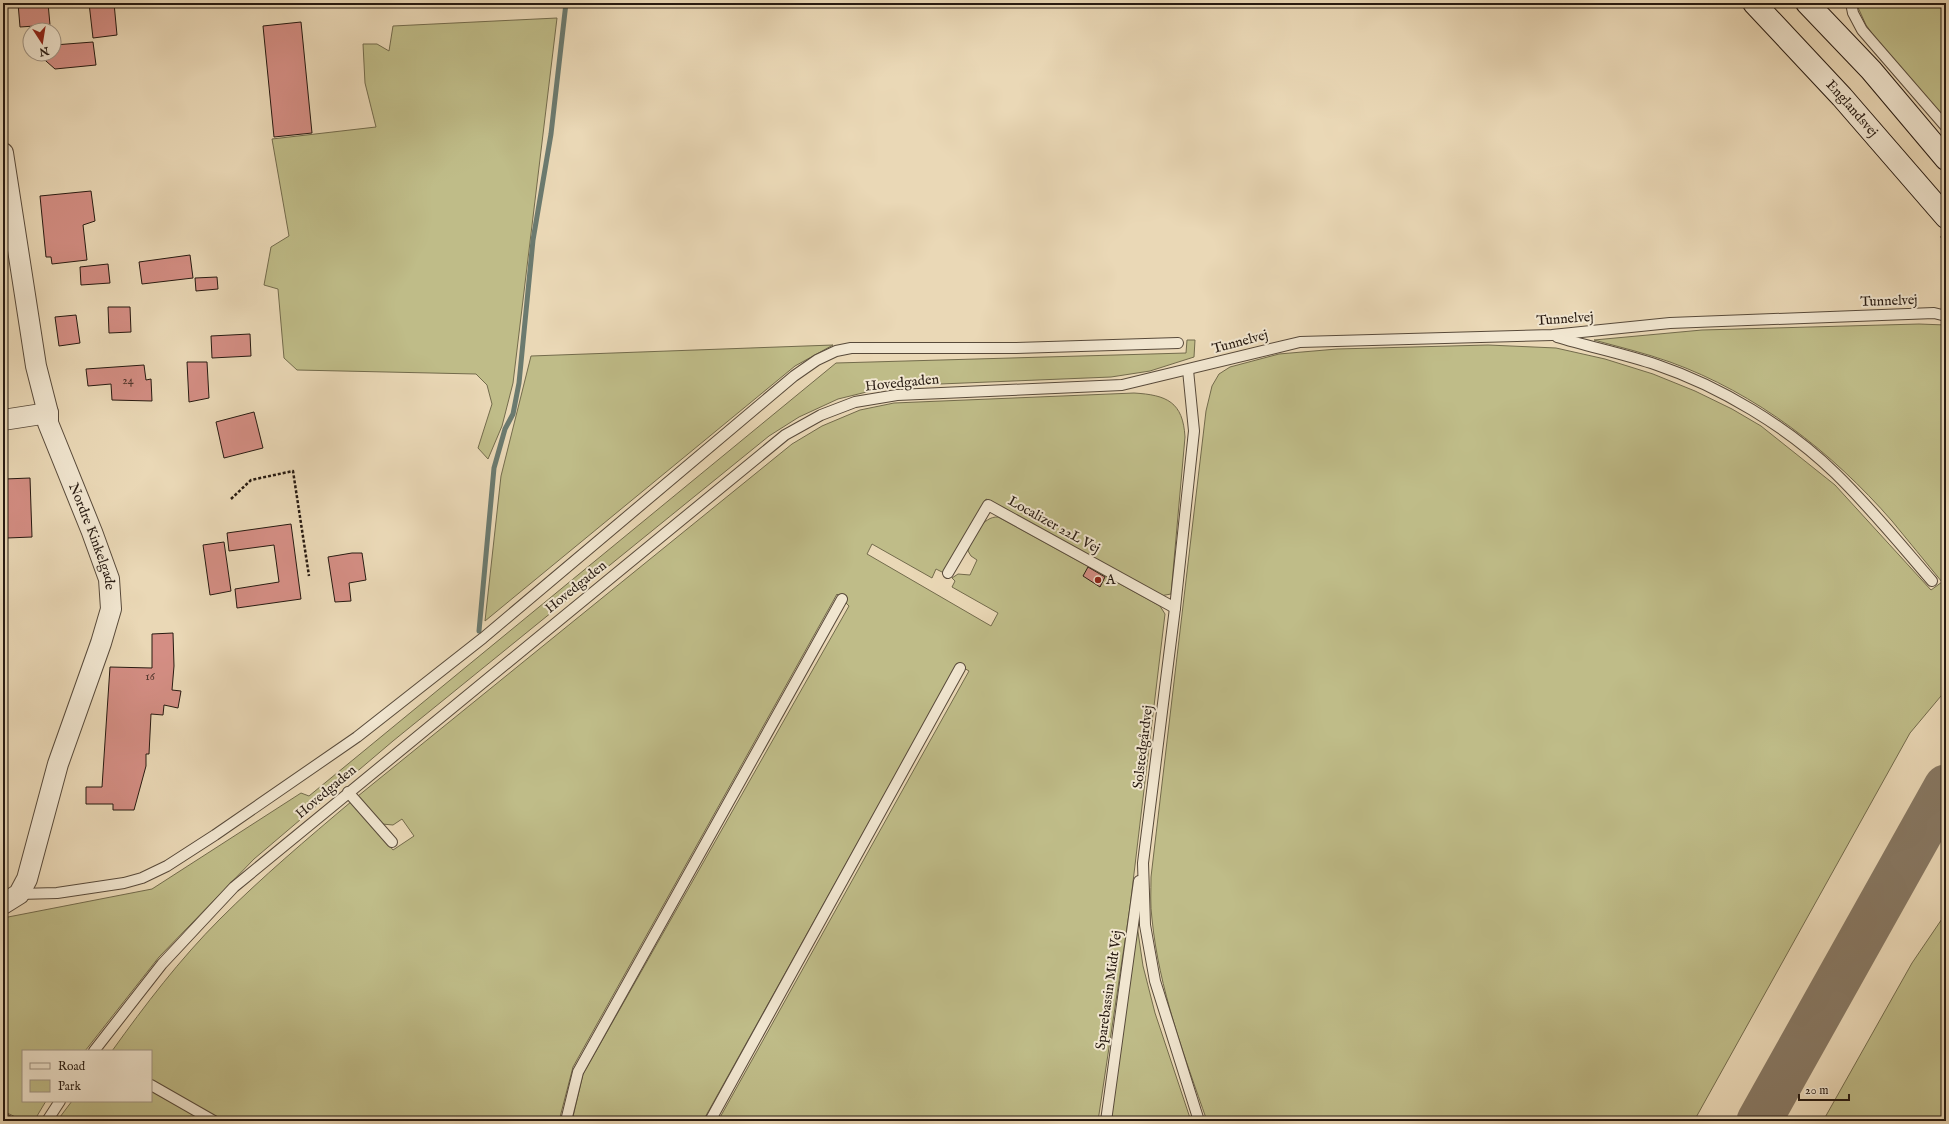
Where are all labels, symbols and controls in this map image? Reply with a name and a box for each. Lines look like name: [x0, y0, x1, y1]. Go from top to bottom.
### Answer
north arrow: [22, 22, 62, 62]
text: N: [37, 43, 51, 59]
street label: Englandsvej: [1822, 76, 1882, 141]
street label: Tunnelvej: [1860, 291, 1918, 311]
street label: Tunnelvej: [1536, 308, 1594, 330]
street label: Tunnelvej: [1210, 326, 1270, 358]
street label: Hovedgaden: [864, 370, 940, 396]
house number: 24: [122, 373, 134, 388]
street label: Nordre Kinkelgade: [64, 480, 119, 591]
street label: Localizer 22L Vej: [1005, 492, 1103, 558]
street label: Hovedgaden: [541, 556, 611, 617]
place label: A: [1105, 571, 1116, 589]
marker: A: [1093, 575, 1103, 585]
house number: 16: [145, 669, 156, 684]
street label: Solstedgårdvej: [1129, 704, 1157, 790]
street label: Hovedgaden: [292, 761, 361, 823]
street label: Sparebassin Midt Vej: [1092, 929, 1126, 1051]
legend: [22, 1050, 152, 1102]
text: Road: [58, 1059, 86, 1074]
scale bar: [1799, 1076, 1849, 1102]
text: Park: [58, 1079, 81, 1094]
text: 20 m: [1805, 1083, 1828, 1098]

